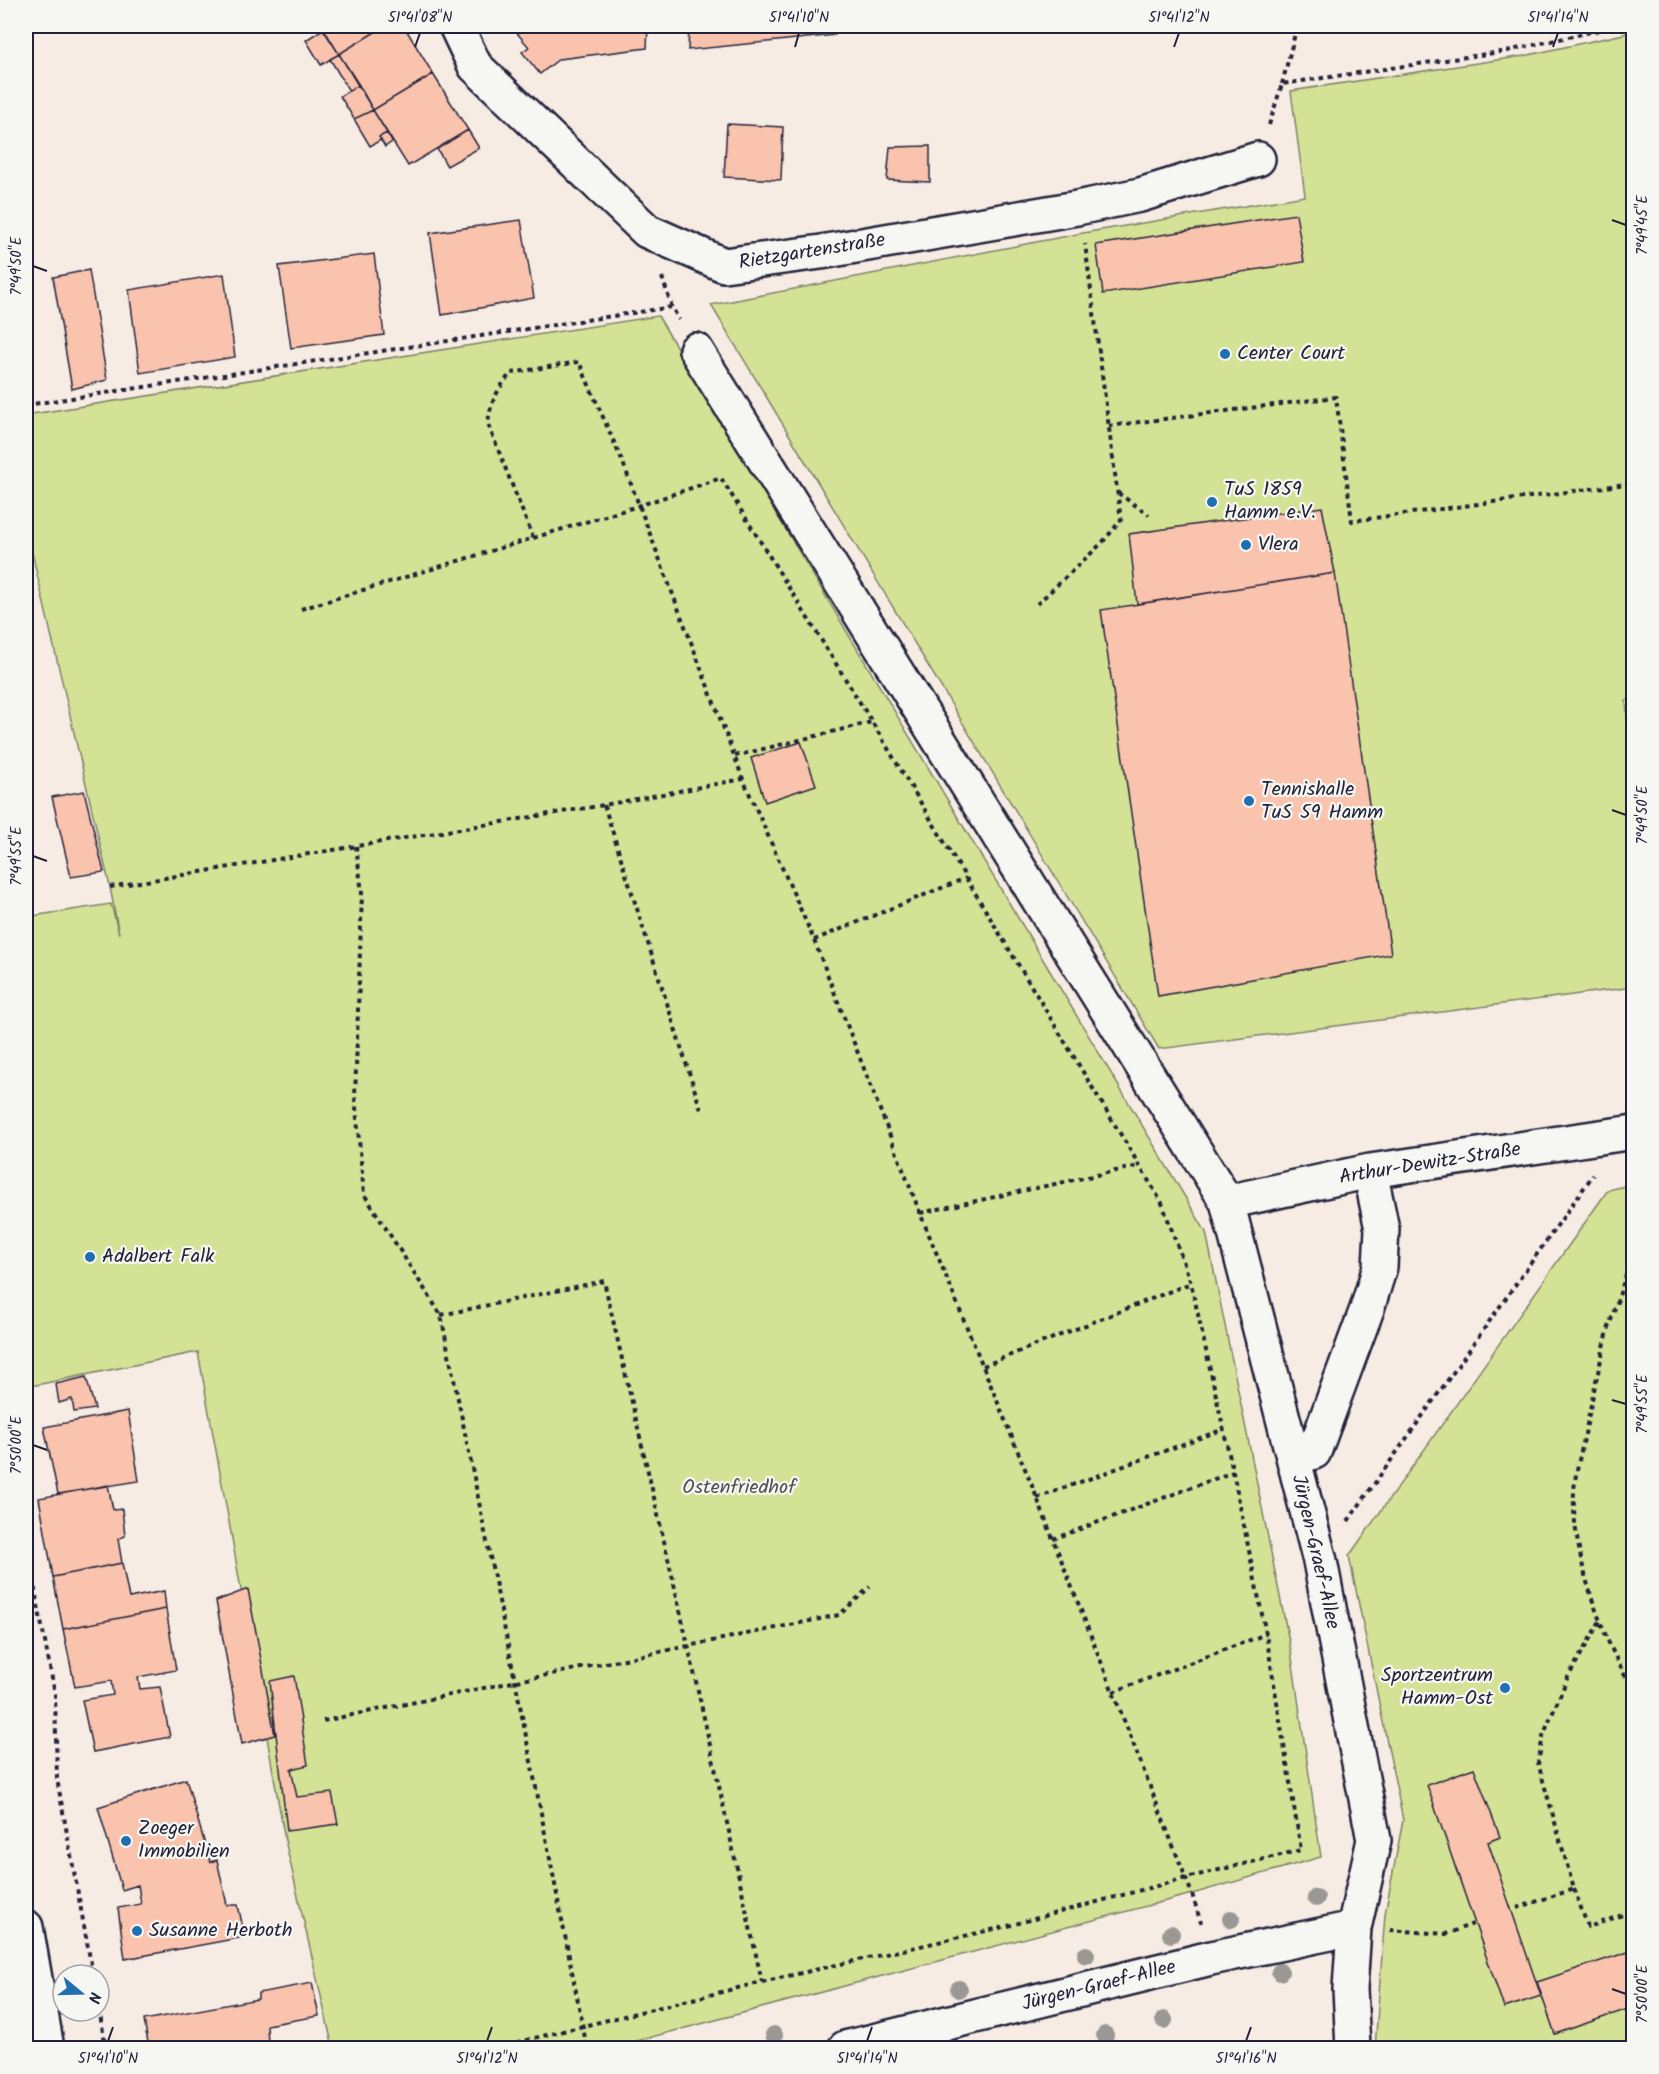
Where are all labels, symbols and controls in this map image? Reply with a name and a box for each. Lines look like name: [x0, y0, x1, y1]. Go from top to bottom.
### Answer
text: 51°41'08"N: [388, 6, 452, 30]
text: 51°41'10"N: [769, 6, 829, 30]
text: 51°41'12"N: [1148, 6, 1210, 30]
text: 51°41'14"N: [1527, 6, 1589, 30]
text: 7°49'45"E: [1631, 194, 1655, 255]
street label: Rietzgartenstraße: [736, 225, 888, 279]
text: 7°49'50"E: [5, 235, 29, 296]
place label: Center Court: [1237, 338, 1345, 370]
marker: Center Court: [1218, 347, 1232, 361]
place label: TuS 1859 Hamm e.V.: [1224, 474, 1316, 529]
marker: TuS 1859 Hamm e.V.: [1205, 495, 1219, 509]
place label: Vlera: [1258, 529, 1299, 561]
marker: Vlera: [1239, 538, 1253, 552]
place label: Tennishalle TuS 59 Hamm: [1261, 774, 1383, 829]
text: 7°49'50"E: [1631, 784, 1655, 845]
marker: Tennishalle TuS 59 Hamm: [1242, 794, 1256, 808]
text: 7°49'55"E: [5, 825, 29, 886]
street label: Arthur-Dewitz-Straße: [1337, 1134, 1523, 1194]
place label: Adalbert Falk: [102, 1241, 215, 1273]
marker: Adalbert Falk: [83, 1250, 97, 1264]
text: 7°49'55"E: [1631, 1373, 1655, 1434]
text: 7°50'00"E: [5, 1415, 29, 1474]
park label: Ostenfriedhof: [682, 1472, 798, 1504]
street label: Jürgen-Graef-Allee: [1282, 1472, 1348, 1632]
place label: Sportzentrum Hamm-Ost: [1381, 1660, 1493, 1715]
marker: Sportzentrum Hamm-Ost: [1498, 1681, 1512, 1695]
place label: Zoeger Immobilien: [138, 1813, 230, 1868]
marker: Zoeger Immobilien: [119, 1834, 133, 1848]
place label: Susanne Herboth: [149, 1915, 293, 1947]
marker: Susanne Herboth: [130, 1924, 144, 1938]
street label: Jürgen-Graef-Allee: [1019, 1951, 1179, 2021]
north arrow: [51, 1963, 111, 2023]
text: 7°50'00"E: [1631, 1964, 1655, 2023]
text: N: [80, 1989, 107, 2006]
text: 51°41'10"N: [78, 2047, 138, 2071]
text: 51°41'12"N: [456, 2047, 518, 2071]
text: 51°41'14"N: [836, 2047, 898, 2071]
text: 51°41'16"N: [1215, 2047, 1277, 2071]

